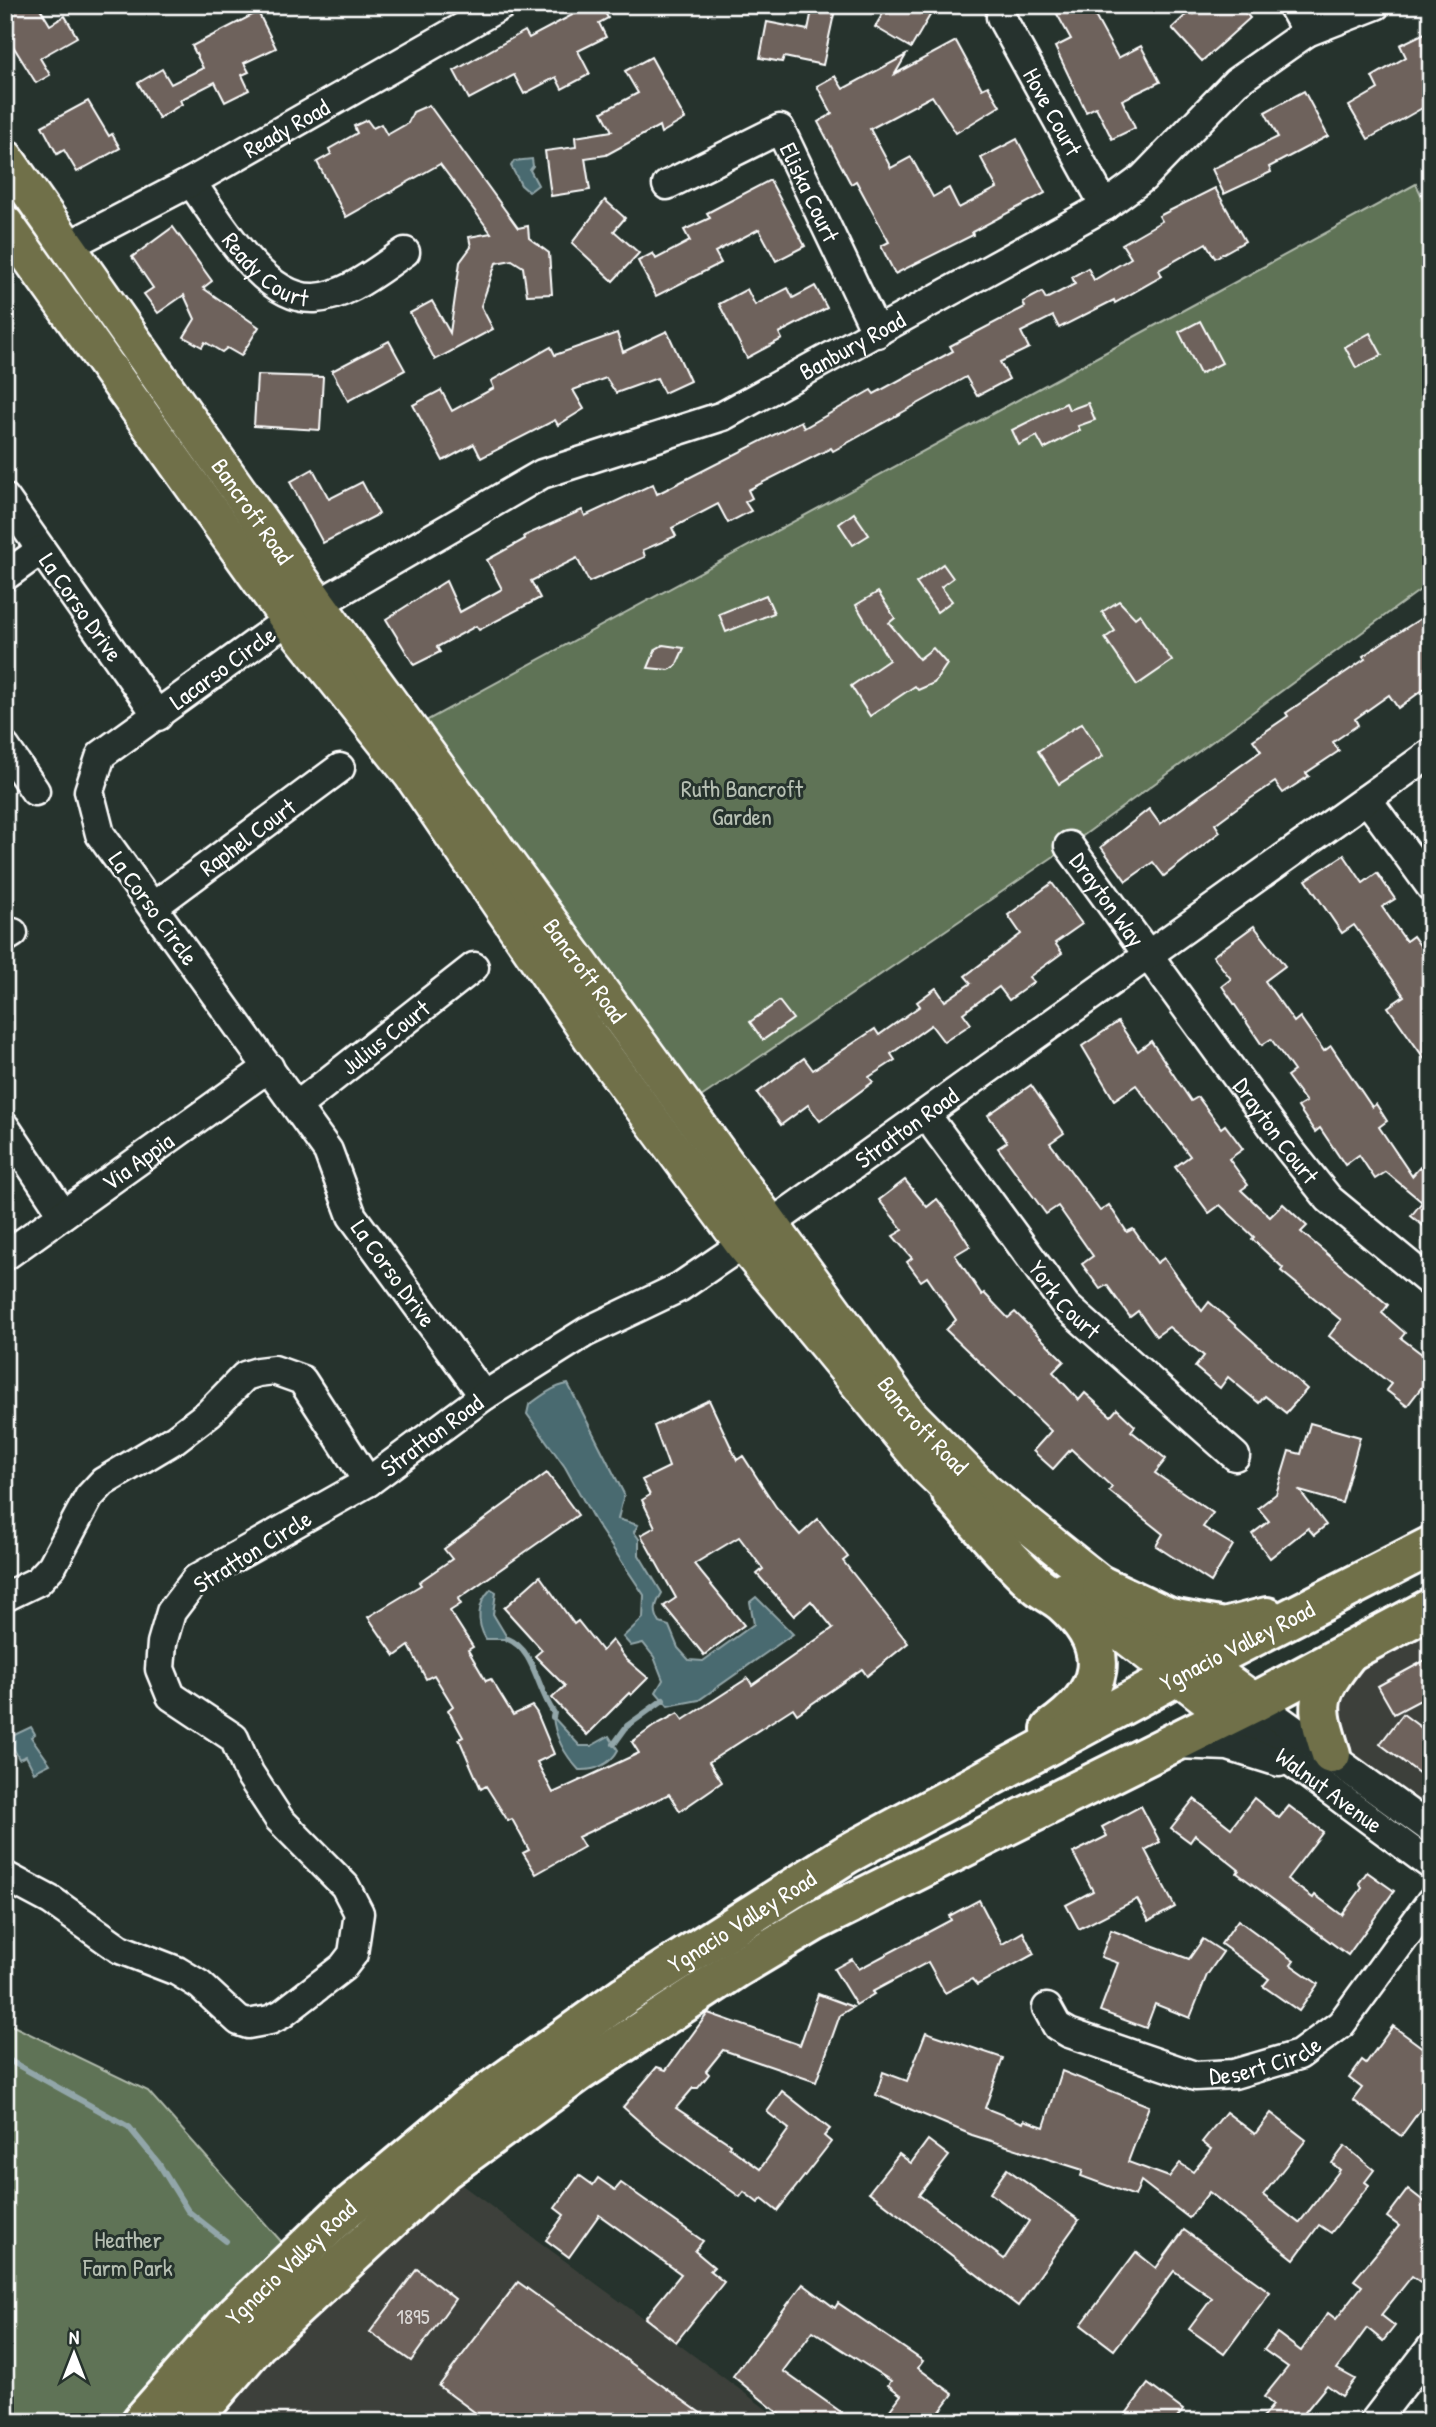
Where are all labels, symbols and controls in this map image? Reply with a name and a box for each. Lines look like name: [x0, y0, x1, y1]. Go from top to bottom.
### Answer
street label: Hove Court: [1016, 62, 1090, 162]
street label: Ready Road: [237, 91, 335, 165]
street label: Eliska Court: [773, 137, 848, 248]
street label: Ready Court: [215, 225, 312, 314]
street label: Banbury Road: [793, 303, 911, 387]
street label: Bancroft Road: [205, 452, 301, 570]
street label: La Corso Drive: [32, 546, 131, 668]
street label: Lacarso Circle: [163, 618, 282, 717]
park label: Ruth Bancroft Garden: [681, 772, 804, 832]
street label: Raphel Court: [193, 790, 302, 883]
street label: La Corso Circle: [102, 845, 206, 972]
street label: Drayton Way: [1063, 846, 1153, 953]
street label: Bancroft Road: [536, 911, 634, 1029]
street label: Julius Court: [334, 991, 437, 1082]
street label: Drayton Court: [1226, 1071, 1327, 1191]
street label: Stratton Road: [848, 1080, 964, 1175]
street label: Via Appia: [95, 1125, 180, 1198]
street label: La Corso Drive: [344, 1213, 444, 1334]
street label: York Court: [1022, 1254, 1108, 1346]
street label: Bancroft Road: [871, 1369, 976, 1481]
street label: Stratton Road: [374, 1386, 489, 1484]
street label: Stratton Circle: [187, 1502, 317, 1600]
street label: Ygnacio Valley Road: [1154, 1593, 1320, 1698]
street label: Walnut Avenue: [1269, 1740, 1390, 1840]
street label: Ygnacio Valley Road: [662, 1862, 822, 1980]
street label: Desert Circle: [1209, 2028, 1328, 2091]
street label: Ygnacio Valley Road: [218, 2192, 362, 2332]
park label: Heather Farm Park: [82, 2223, 173, 2283]
house number: 1895: [396, 2302, 430, 2331]
north arrow: [38, 2318, 108, 2388]
text: N: [69, 2324, 79, 2350]

